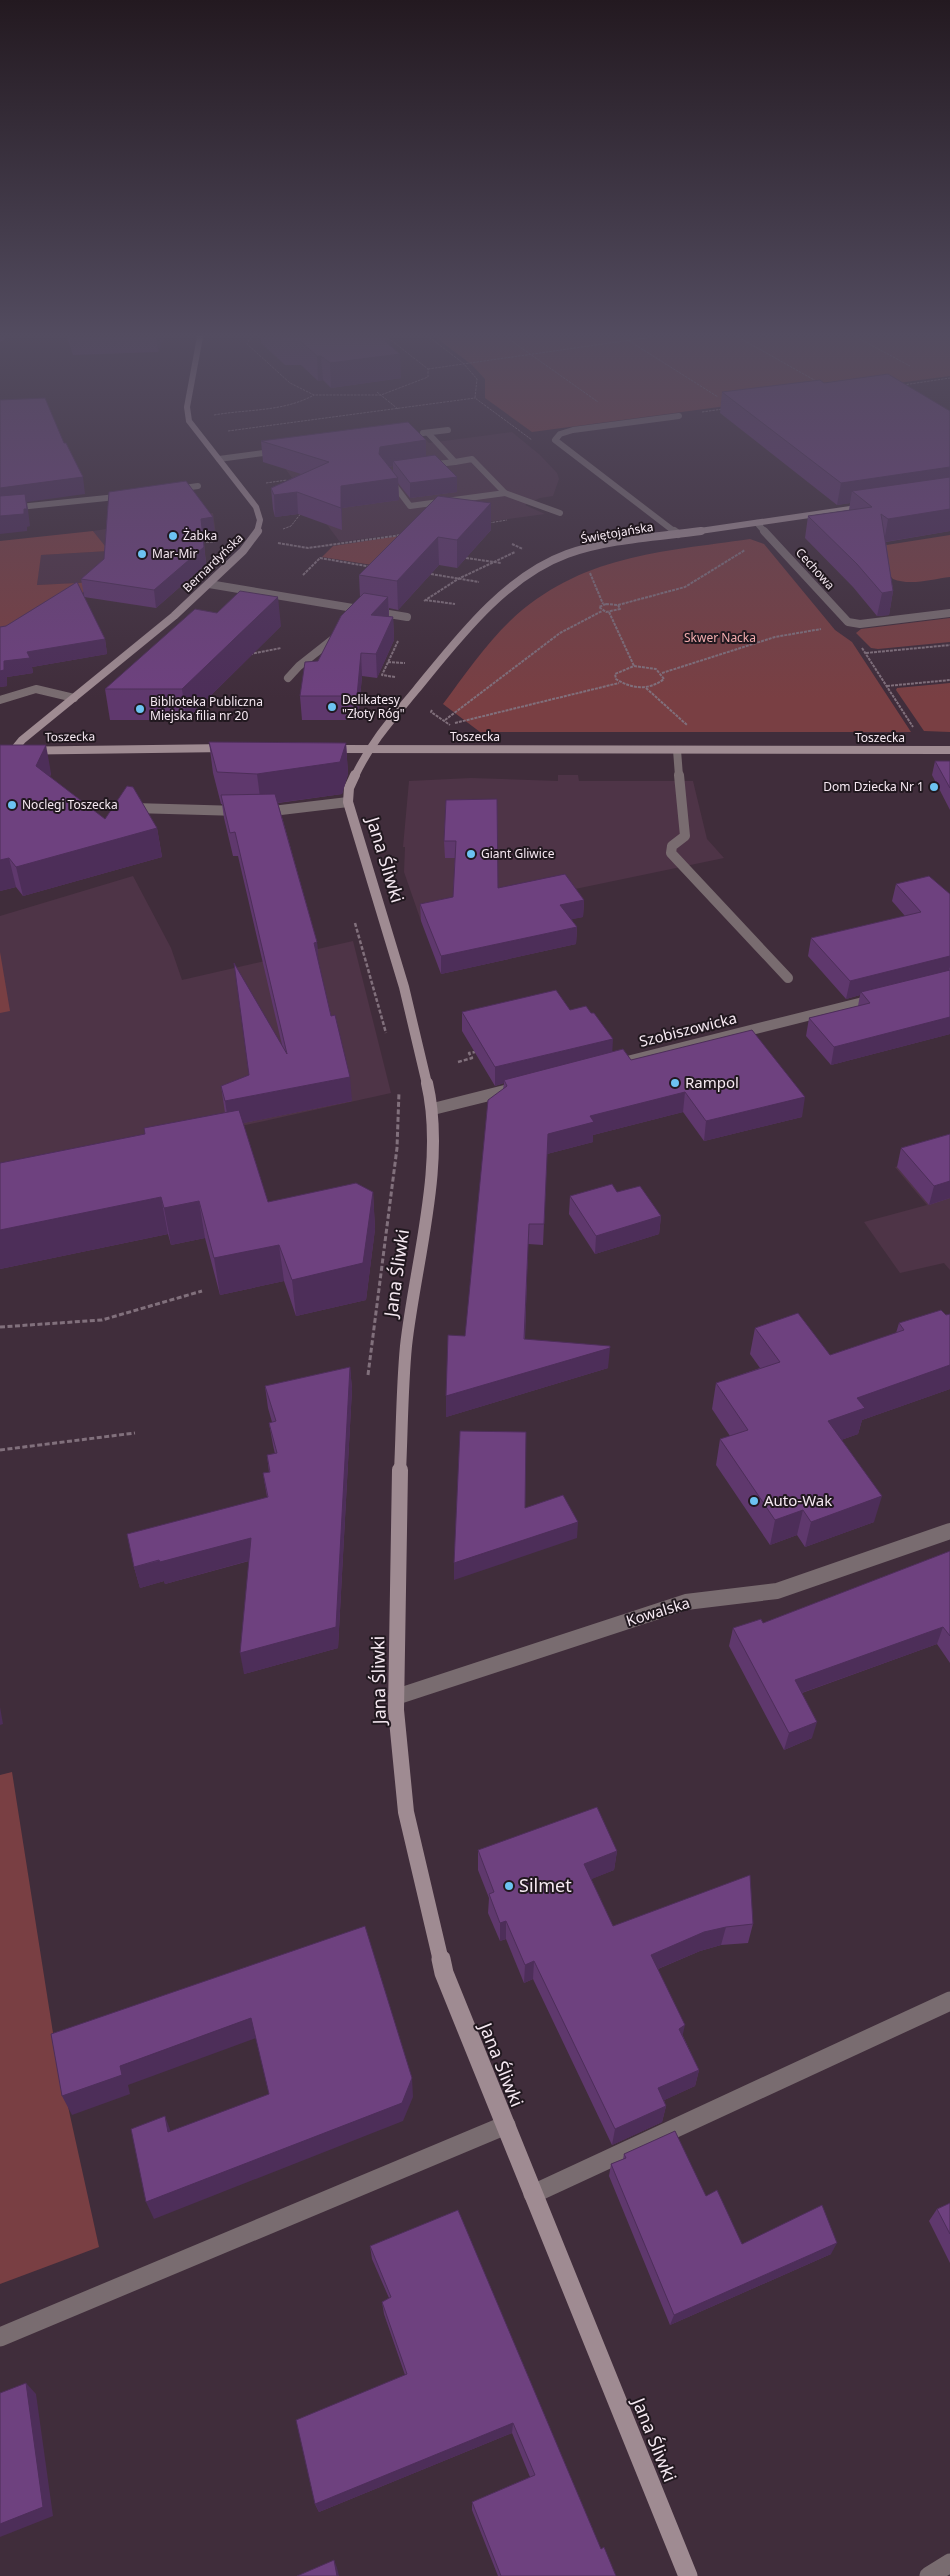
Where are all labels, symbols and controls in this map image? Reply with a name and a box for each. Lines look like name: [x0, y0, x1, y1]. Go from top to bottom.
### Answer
street label: Świętojańska: [579, 518, 655, 547]
place label: Żabka: [183, 527, 217, 544]
street label: Bernardyńska: [179, 529, 247, 596]
marker: Żabka: [167, 530, 179, 542]
street label: Cechowa: [792, 544, 839, 593]
place label: Mar-Mir: [152, 545, 197, 562]
marker: Mar-Mir: [136, 548, 148, 560]
park label: Skwer Nacka: [684, 629, 756, 646]
place label: Delikatesy "Złoty Róg": [342, 691, 405, 722]
place label: Biblioteka Publiczna Miejska filia nr 20: [150, 693, 263, 724]
marker: Delikatesy "Złoty Róg": [326, 701, 338, 713]
marker: Biblioteka Publiczna Miejska filia nr 20: [134, 703, 146, 715]
street label: Toszecka: [45, 728, 95, 745]
street label: Toszecka: [450, 728, 500, 745]
street label: Toszecka: [855, 729, 905, 746]
place label: Dom Dziecka Nr 1: [823, 778, 924, 795]
marker: Dom Dziecka Nr 1: [928, 781, 940, 793]
place label: Noclegi Toszecka: [22, 796, 118, 813]
marker: Noclegi Toszecka: [6, 799, 18, 811]
street label: Jana Śliwki: [361, 812, 410, 906]
place label: Giant Gliwice: [481, 845, 555, 862]
marker: Giant Gliwice: [465, 848, 477, 860]
street label: Szobiszowicka: [637, 1007, 739, 1051]
place label: Rampol: [685, 1072, 739, 1092]
marker: Rampol: [669, 1077, 681, 1089]
street label: Jana Śliwki: [378, 1227, 414, 1320]
place label: Auto-Wak: [764, 1490, 832, 1510]
marker: Auto-Wak: [748, 1495, 760, 1507]
street label: Kowalska: [623, 1592, 692, 1630]
street label: Jana Śliwki: [365, 1636, 391, 1726]
place label: Silmet: [519, 1873, 572, 1897]
marker: Silmet: [503, 1880, 515, 1892]
street label: Jana Śliwki: [473, 2017, 530, 2110]
street label: Jana Śliwki: [626, 2392, 683, 2485]

